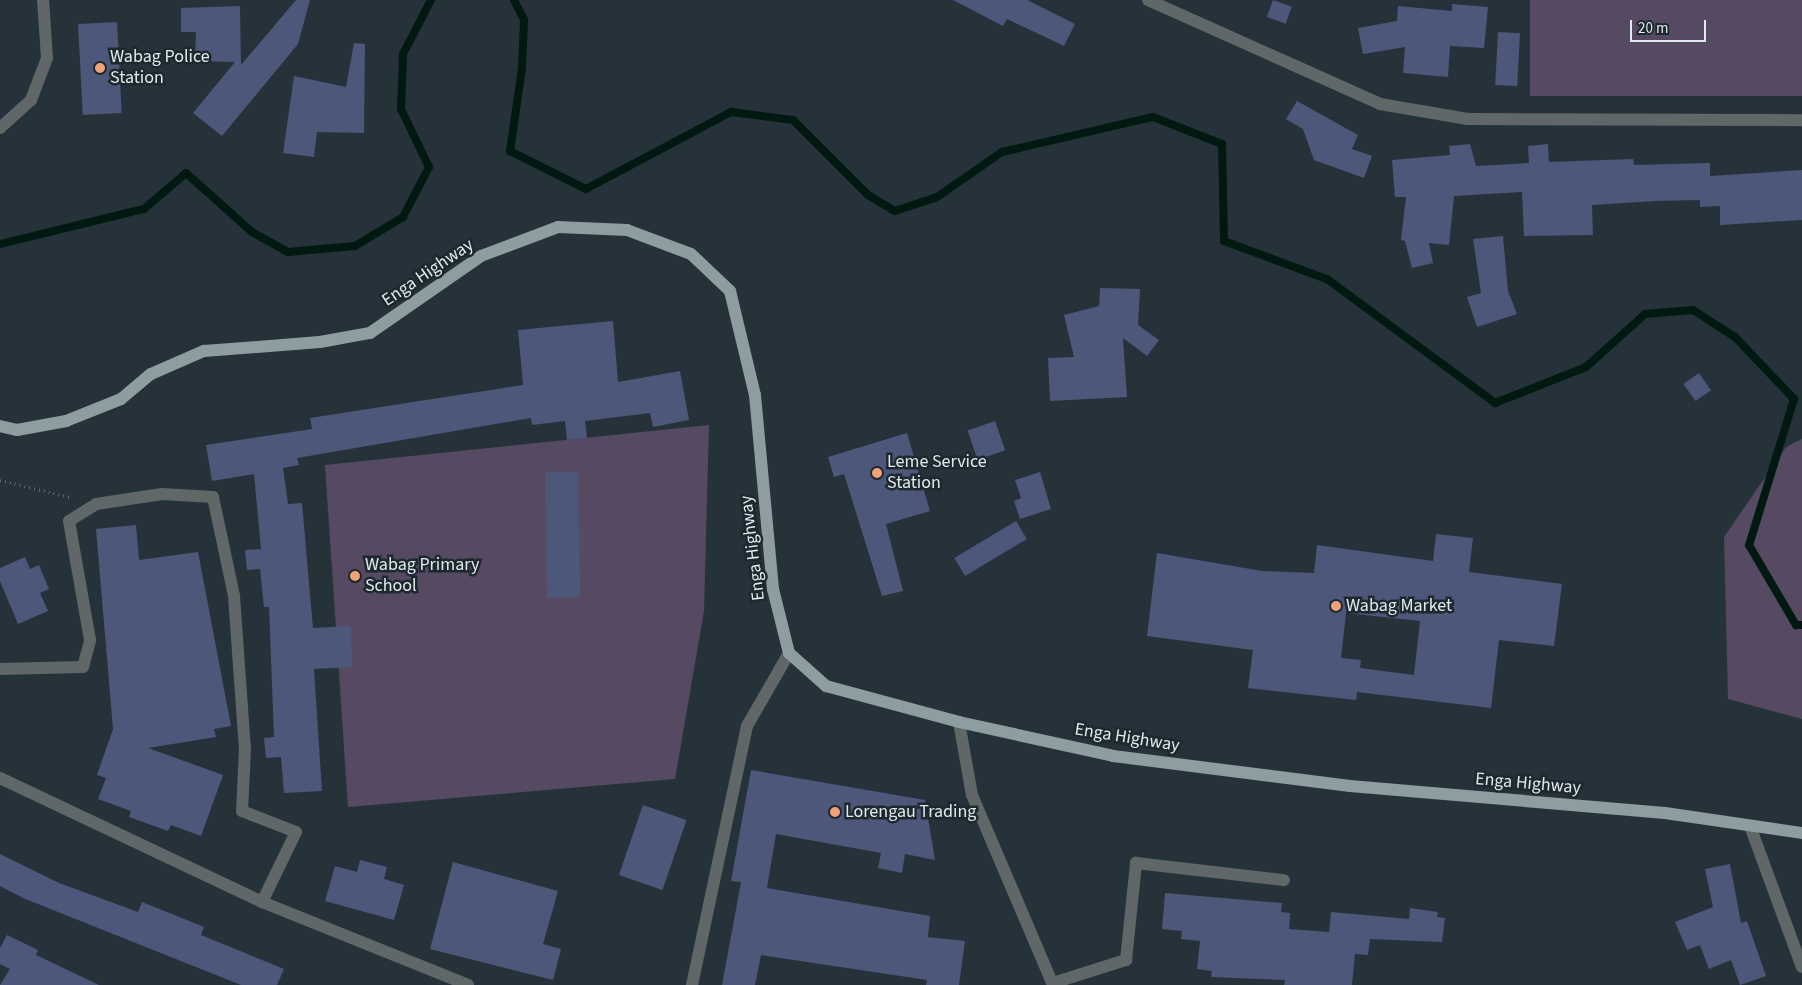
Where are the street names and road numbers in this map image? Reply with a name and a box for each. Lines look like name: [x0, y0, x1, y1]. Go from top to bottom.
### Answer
street label: Enga Highway: [378, 234, 478, 312]
street label: Enga Highway: [736, 494, 770, 602]
street label: Enga Highway: [1073, 719, 1181, 757]
street label: Enga Highway: [1474, 769, 1582, 799]

